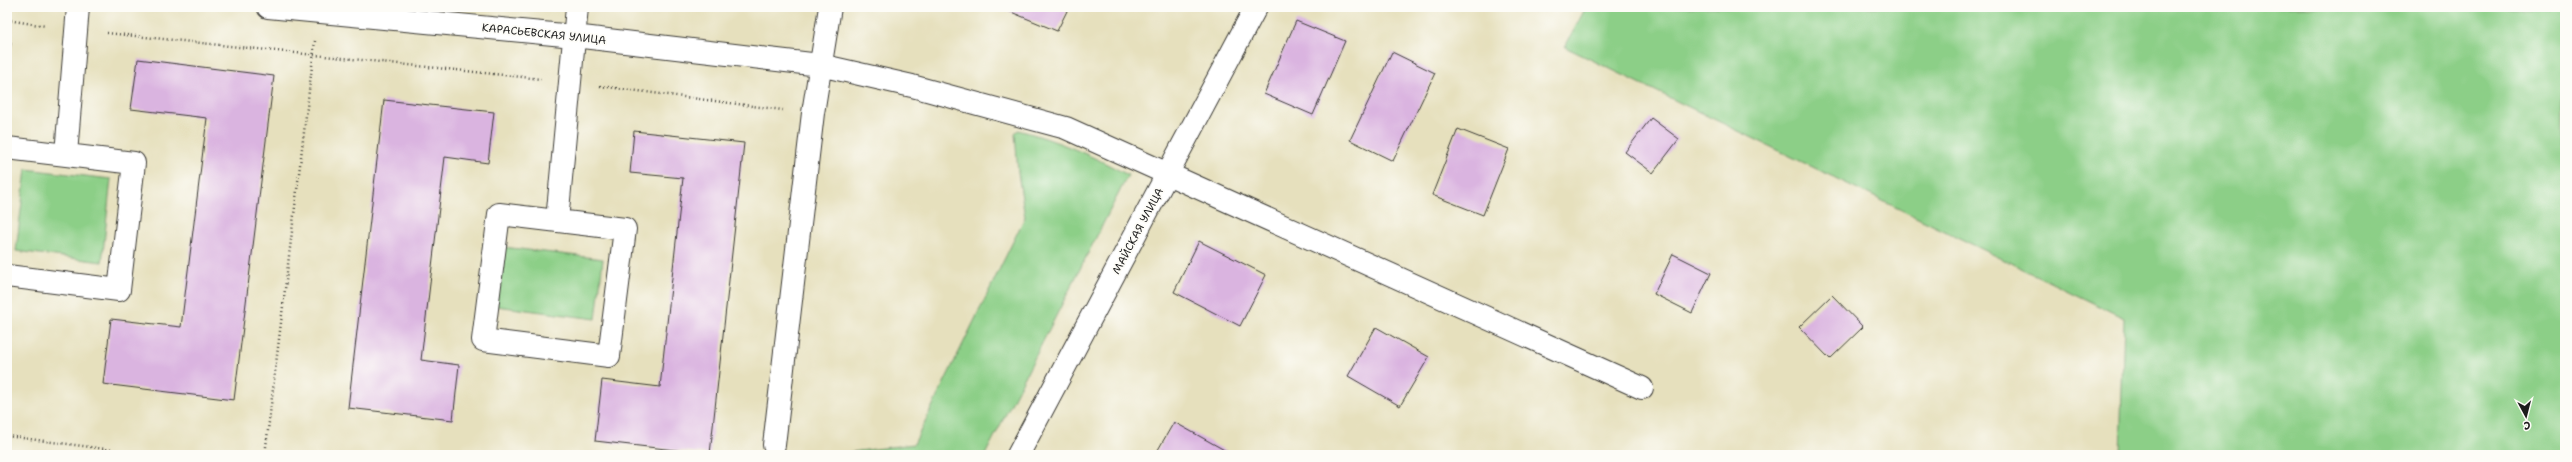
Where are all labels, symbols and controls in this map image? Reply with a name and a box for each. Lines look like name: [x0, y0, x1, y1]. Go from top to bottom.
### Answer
street label: КАРАСЬЕВСКАЯ УЛИЦА: [481, 20, 607, 48]
street label: МАЙСКАЯ УЛИЦА: [1108, 185, 1167, 277]
north arrow: [2506, 396, 2546, 436]
text: С: [2523, 418, 2531, 433]

